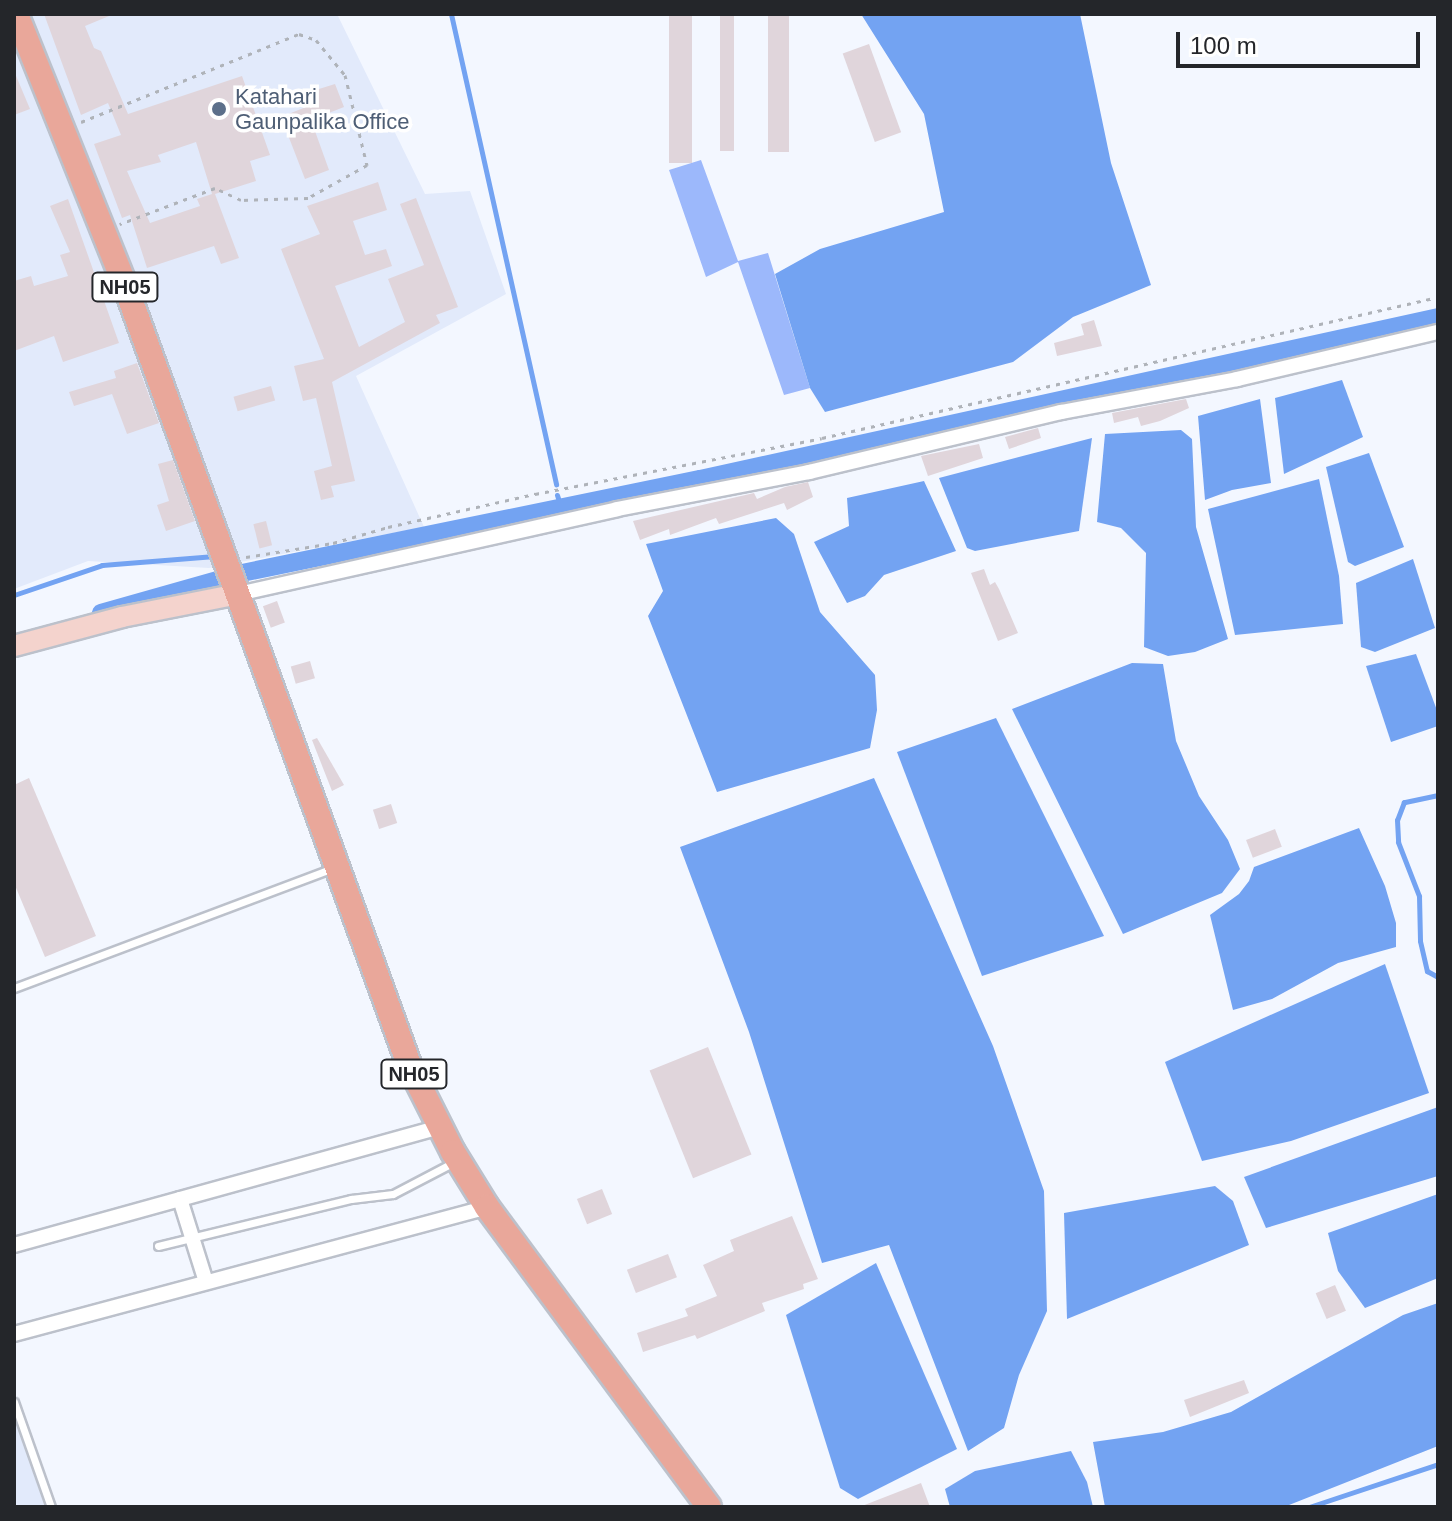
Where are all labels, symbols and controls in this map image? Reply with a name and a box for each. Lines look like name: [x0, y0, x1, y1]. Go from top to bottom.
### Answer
scale bar: [1180, 16, 1424, 66]
text: 100 m: [1190, 32, 1257, 59]
place label: Katahari Gaunpalika Office: [235, 83, 409, 134]
marker: Katahari Gaunpalika Office: [210, 100, 228, 118]
road number: NH05: [91, 271, 159, 303]
road number: NH05: [380, 1058, 448, 1090]

